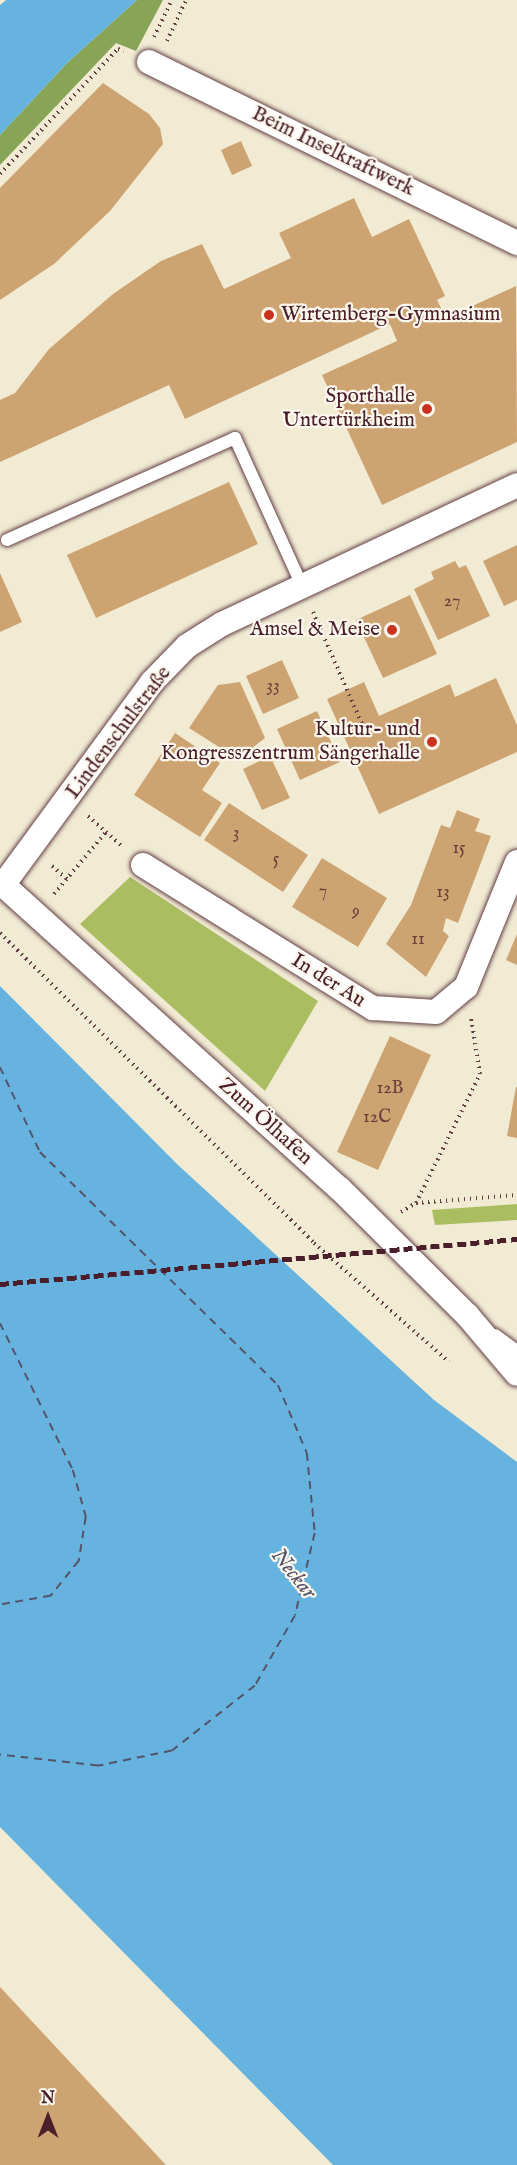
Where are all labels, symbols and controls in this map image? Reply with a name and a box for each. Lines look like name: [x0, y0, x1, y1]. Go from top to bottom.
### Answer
street label: Beim Inselkraftwerk: [247, 102, 419, 202]
place label: Wirtemberg-Gymnasium: [281, 302, 501, 328]
marker: Wirtemberg-Gymnasium: [262, 308, 276, 322]
place label: Sporthalle Untertürkheim: [283, 384, 415, 434]
marker: Sporthalle Untertürkheim: [420, 402, 434, 416]
house number: 27: [444, 591, 460, 613]
place label: Amsel & Meise: [250, 617, 380, 643]
marker: Amsel & Meise: [385, 623, 399, 637]
street label: Lindenschulstraße: [61, 662, 177, 804]
house number: 33: [266, 676, 280, 698]
place label: Kultur- und Kongresszentrum Sängerhalle: [161, 717, 420, 767]
marker: Kultur- und Kongresszentrum Sängerhalle: [425, 735, 439, 749]
house number: 3: [233, 823, 239, 845]
house number: 15: [452, 838, 466, 860]
house number: 5: [273, 849, 279, 871]
house number: 7: [319, 881, 327, 903]
house number: 13: [436, 882, 450, 904]
house number: 9: [352, 901, 360, 923]
house number: 11: [411, 929, 425, 951]
street label: In der Au: [286, 948, 370, 1014]
street label: Zum Ölhafen: [213, 1073, 317, 1171]
house number: 12B: [376, 1078, 404, 1100]
house number: 12C: [363, 1107, 391, 1129]
water label: Neckar: [265, 1543, 321, 1605]
north arrow: [18, 2087, 78, 2147]
text: N: [41, 2089, 55, 2109]

